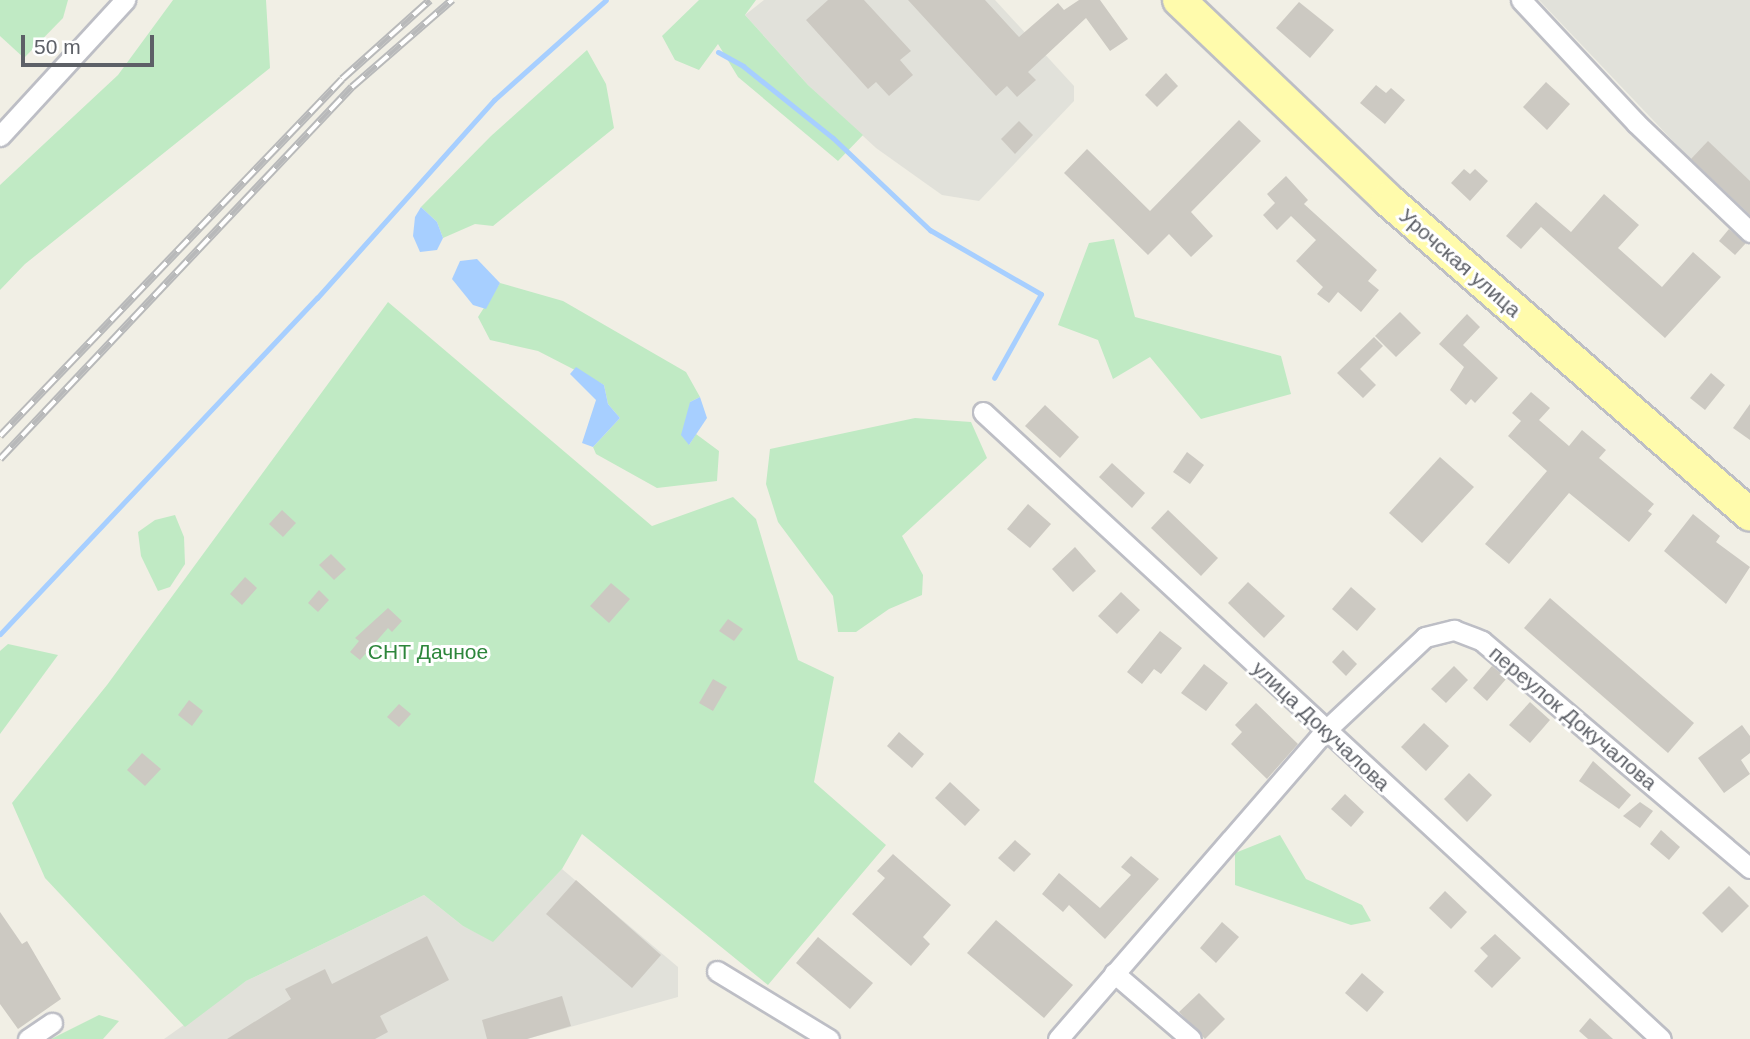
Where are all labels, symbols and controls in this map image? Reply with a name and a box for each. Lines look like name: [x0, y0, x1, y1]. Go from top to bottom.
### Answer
scale bar: [24, 21, 158, 65]
text: 50 m: [34, 35, 81, 58]
street label: Урочская улица: [1394, 203, 1526, 323]
park label: СНТ Дачное: [368, 639, 488, 665]
street label: переулок Докучалова: [1484, 641, 1662, 795]
street label: улица Докучалова: [1247, 656, 1395, 796]

